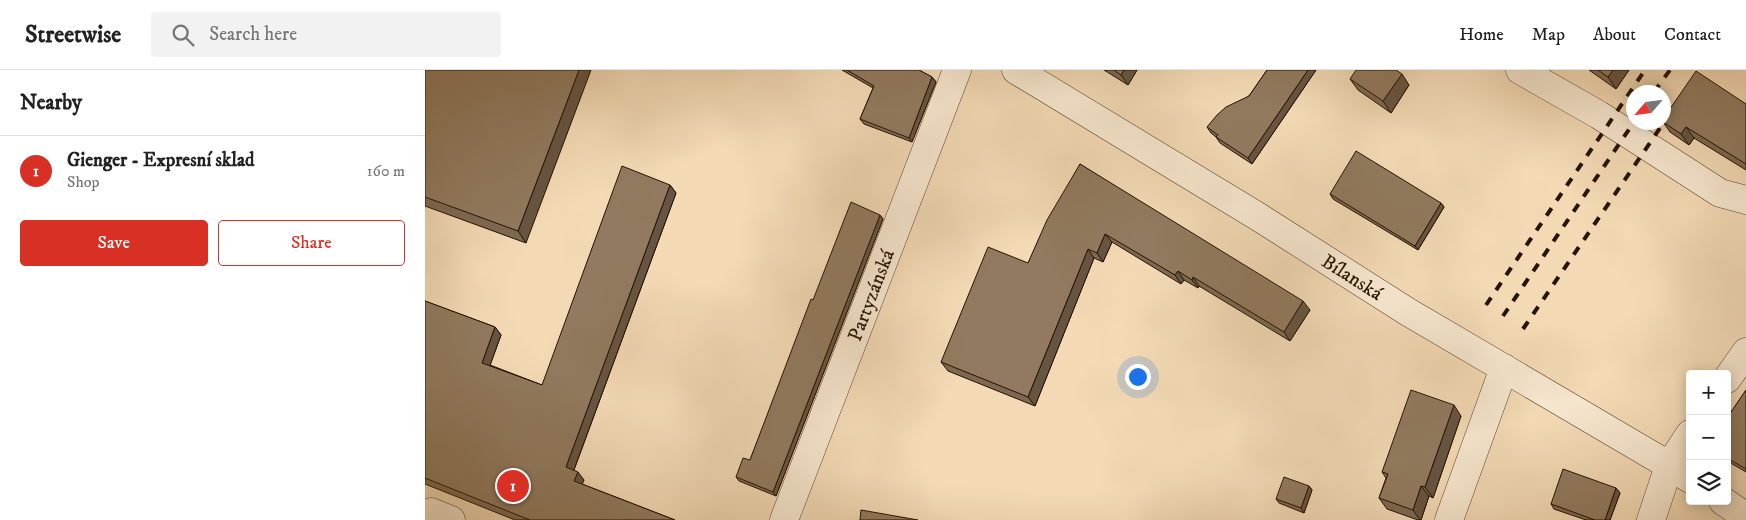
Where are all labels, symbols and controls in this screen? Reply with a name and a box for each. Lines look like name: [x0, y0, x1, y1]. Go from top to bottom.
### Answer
search box: [151, 12, 501, 57]
text: Streetwise: [25, 20, 121, 50]
icon: search: [169, 21, 197, 49]
text: Search here: [209, 23, 297, 46]
text: Home: [1459, 24, 1504, 46]
text: Map: [1532, 24, 1565, 46]
text: About: [1593, 24, 1636, 46]
text: Contact: [1664, 24, 1721, 46]
north arrow: [1626, 85, 1671, 130]
text: Nearby: [20, 90, 82, 116]
text: Gienger - Expresní sklad: [67, 149, 254, 172]
text: 1: [33, 161, 39, 181]
text: 160 m: [367, 161, 405, 181]
text: Shop: [67, 172, 100, 192]
button: Save: [20, 220, 208, 266]
button: Share: [218, 220, 405, 266]
street label: Partyzánská: [843, 246, 901, 345]
street label: Bílanská: [1316, 249, 1387, 307]
your location: [1125, 364, 1151, 390]
map controls: [1686, 370, 1731, 505]
button: +: [1686, 370, 1731, 415]
button: −: [1686, 415, 1731, 460]
button: layers: [1686, 460, 1731, 505]
pin: 1: [497, 467, 529, 505]

